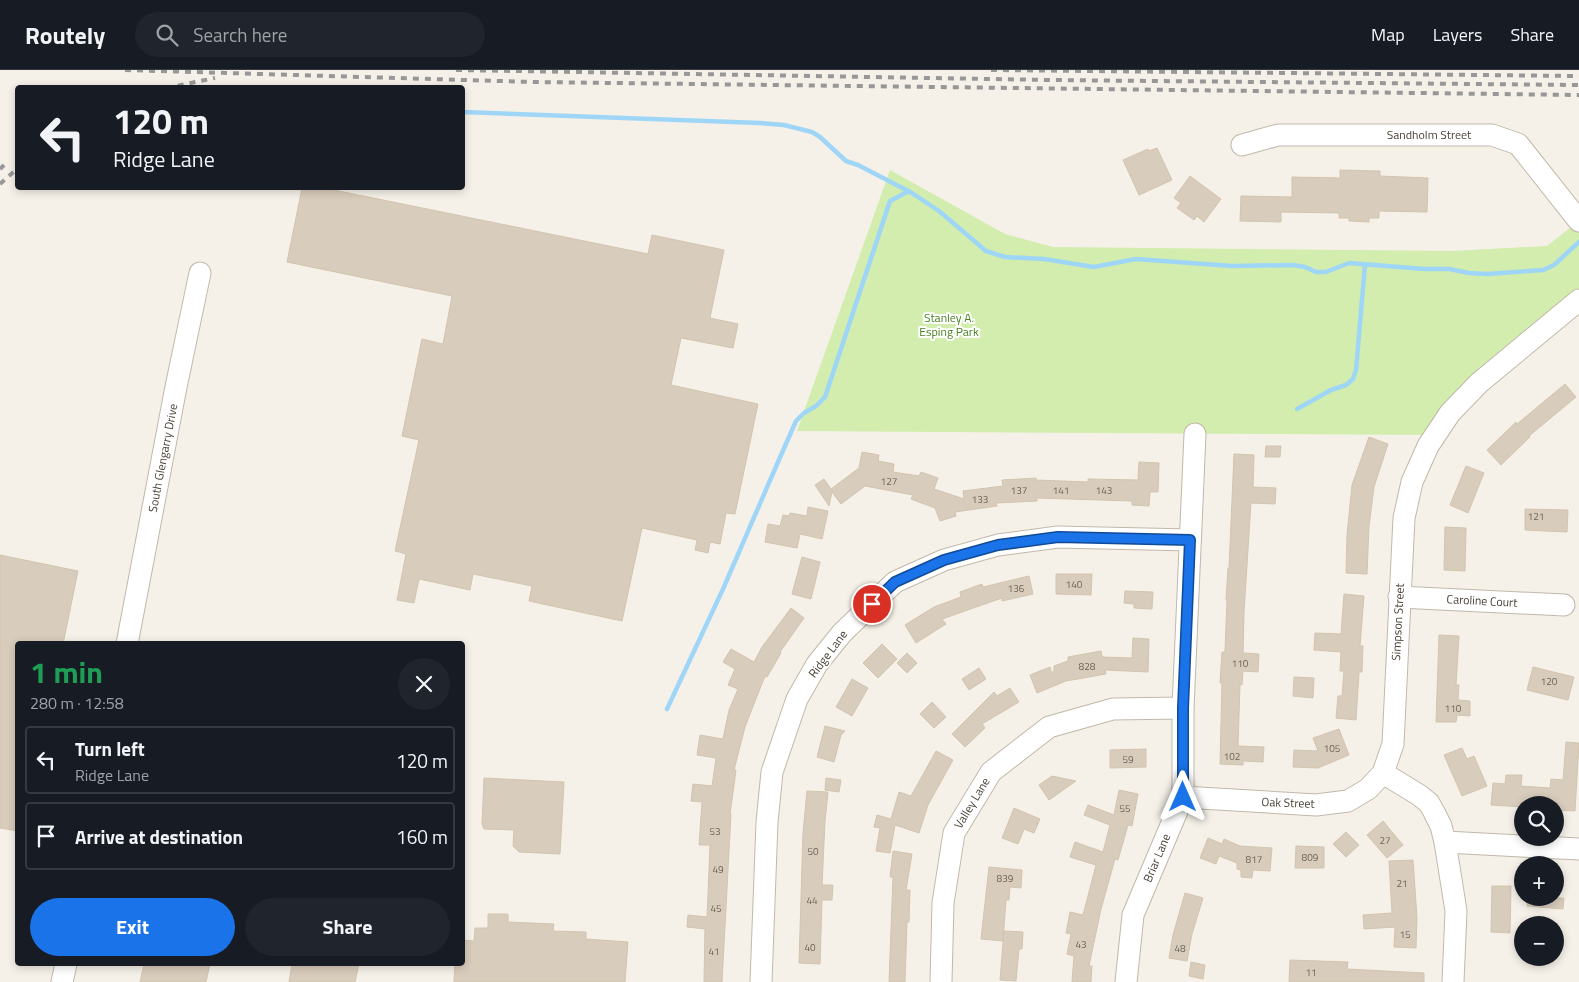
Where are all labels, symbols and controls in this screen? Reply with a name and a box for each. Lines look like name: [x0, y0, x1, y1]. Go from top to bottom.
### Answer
search box: [135, 12, 485, 57]
text: Routely: [25, 17, 105, 53]
text: Search here: [193, 20, 287, 49]
icon: search: [153, 21, 181, 49]
text: Map: [1371, 21, 1405, 48]
text: Layers: [1433, 21, 1482, 48]
text: Share: [1510, 21, 1554, 48]
text: 120 m: [113, 94, 209, 148]
icon: left: [30, 105, 95, 170]
street label: Sandholm Street: [1387, 125, 1472, 144]
text: Ridge Lane: [113, 142, 215, 176]
park label: Stanley A. Esping Park: [919, 308, 979, 341]
street label: South Glengarry Drive: [143, 402, 182, 514]
house number: 127: [881, 474, 897, 489]
house number: 137: [1011, 483, 1027, 498]
house number: 141: [1053, 483, 1069, 498]
house number: 143: [1096, 483, 1112, 498]
house number: 133: [972, 492, 988, 507]
house number: 121: [1528, 509, 1544, 524]
house number: 140: [1066, 577, 1083, 592]
house number: 136: [1008, 581, 1025, 596]
street label: Simpson Street: [1386, 582, 1409, 661]
pin: [851, 583, 893, 625]
street label: Caroline Court: [1446, 589, 1519, 612]
icon: arrive: [858, 590, 886, 618]
street label: Ridge Lane: [803, 626, 852, 682]
text: 1 min: [30, 649, 103, 695]
house number: 110: [1232, 656, 1249, 671]
button: close: [398, 658, 450, 710]
house number: 828: [1079, 659, 1096, 674]
house number: 120: [1541, 674, 1558, 689]
text: 280 m · 12:58: [30, 691, 124, 715]
house number: 110: [1445, 701, 1462, 716]
text: Turn left: [75, 734, 145, 763]
house number: 105: [1324, 741, 1341, 756]
icon: left: [32, 746, 60, 774]
text: 120 m: [396, 746, 448, 775]
house number: 102: [1224, 749, 1240, 764]
house number: 59: [1122, 752, 1134, 767]
text: Ridge Lane: [75, 763, 149, 787]
position arrow: [1156, 770, 1208, 822]
street label: Valley Lane: [949, 773, 994, 832]
street label: Oak Street: [1261, 792, 1316, 813]
map controls: [1514, 796, 1564, 966]
button: search: [1514, 796, 1564, 846]
house number: 55: [1119, 801, 1131, 816]
icon: arrive: [32, 822, 60, 850]
text: Arrive at destination: [75, 822, 243, 851]
text: 160 m: [396, 822, 448, 851]
house number: 53: [709, 824, 721, 839]
street label: Briar Lane: [1138, 831, 1175, 885]
house number: 27: [1379, 833, 1391, 848]
house number: 50: [807, 844, 819, 859]
house number: 809: [1302, 850, 1319, 865]
house number: 817: [1246, 852, 1262, 867]
button: +: [1514, 856, 1564, 906]
house number: 49: [712, 862, 724, 877]
house number: 839: [997, 871, 1014, 886]
house number: 21: [1396, 876, 1408, 891]
house number: 44: [806, 893, 818, 908]
button: Exit: [30, 898, 235, 956]
button: Share: [245, 898, 450, 956]
house number: 45: [710, 901, 722, 916]
button: −: [1514, 916, 1564, 966]
house number: 15: [1399, 927, 1411, 942]
house number: 43: [1075, 937, 1087, 952]
house number: 40: [804, 940, 816, 955]
house number: 48: [1174, 941, 1186, 956]
house number: 41: [708, 944, 720, 959]
house number: 11: [1305, 965, 1317, 980]

